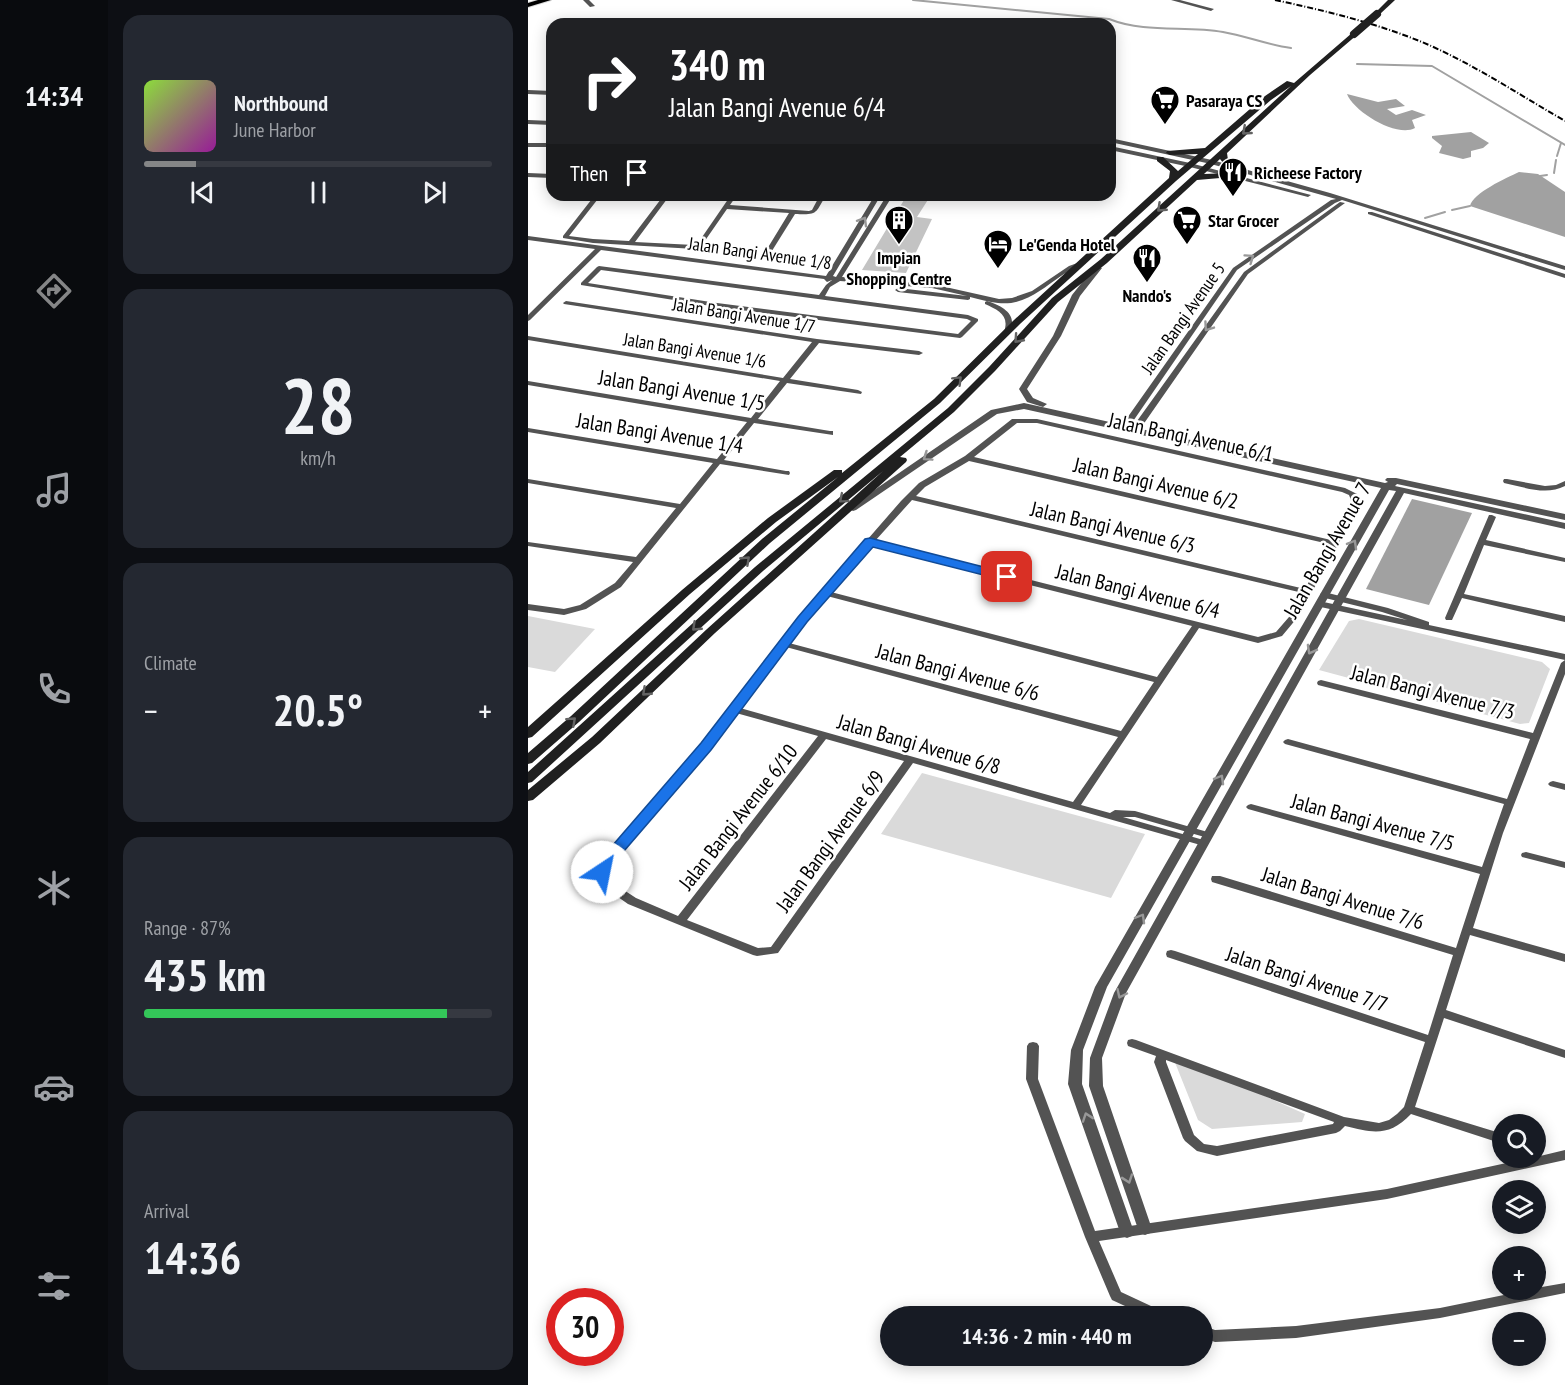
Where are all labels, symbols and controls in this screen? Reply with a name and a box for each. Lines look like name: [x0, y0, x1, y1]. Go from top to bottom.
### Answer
text: 340 m: [669, 37, 766, 92]
icon: right: [570, 42, 648, 120]
text: 14:34: [25, 79, 83, 113]
supermarket icon: Pasaraya CS: [1149, 84, 1181, 126]
text: Northbound: [234, 89, 328, 117]
place label: Pasaraya CS: [1186, 89, 1262, 112]
text: Jalan Bangi Avenue 6/4: [669, 90, 885, 124]
text: June Harbor: [234, 117, 316, 143]
one-way arrow: [1242, 124, 1253, 135]
icon: arrive: [620, 156, 653, 189]
restaurant icon: Richeese Factory: [1217, 156, 1249, 198]
text: Then: [570, 159, 608, 187]
place label: Richeese Factory: [1254, 161, 1362, 184]
icon: previous: [186, 176, 219, 209]
icon: pause: [302, 176, 335, 209]
icon: next: [418, 176, 451, 209]
one-way arrow: [1158, 201, 1168, 212]
building icon: Impian Shopping Centre: [883, 204, 915, 246]
supermarket icon: Star Grocer: [1171, 204, 1203, 246]
place label: Star Grocer: [1208, 209, 1279, 232]
one-way arrow: [855, 217, 867, 227]
hotel icon: Le'Genda Hotel: [982, 228, 1014, 270]
street label: Jalan Bangi Avenue 1/8: [686, 231, 833, 274]
place label: Le'Genda Hotel: [1019, 233, 1116, 256]
restaurant icon: Nando's: [1131, 242, 1163, 284]
place label: Impian Shopping Centre: [846, 246, 952, 290]
one-way arrow: [1244, 254, 1255, 265]
street label: Jalan Bangi Avenue 5: [1136, 258, 1230, 379]
icon: directions: [33, 270, 75, 312]
place label: Nando's: [1122, 284, 1172, 307]
street label: Jalan Bangi Avenue 1/7: [670, 292, 817, 338]
one-way arrow: [1204, 320, 1215, 331]
street label: Jalan Bangi Avenue 1/6: [621, 327, 768, 373]
one-way arrow: [1014, 332, 1025, 343]
text: 28: [281, 355, 355, 456]
street label: Jalan Bangi Avenue 1/5: [596, 363, 767, 416]
one-way arrow: [951, 376, 962, 387]
street label: Jalan Bangi Avenue 1/4: [574, 406, 746, 460]
street label: Jalan Bangi Avenue 6/1: [1105, 406, 1276, 468]
text: km/h: [300, 445, 336, 471]
one-way arrow: [923, 450, 934, 461]
street label: Jalan Bangi Avenue 6/2: [1070, 451, 1241, 515]
icon: music: [33, 469, 75, 511]
street label: Jalan Bangi Avenue 7: [1277, 477, 1377, 624]
one-way arrow: [839, 492, 850, 503]
street label: Jalan Bangi Avenue 6/3: [1027, 495, 1198, 559]
one-way arrow: [1346, 540, 1357, 551]
pin: [981, 551, 1032, 602]
one-way arrow: [739, 556, 749, 567]
street label: Jalan Bangi Avenue 6/4: [1052, 557, 1223, 625]
icon: arrive: [990, 560, 1023, 593]
one-way arrow: [693, 620, 703, 631]
street label: Jalan Bangi Avenue 6/6: [872, 637, 1043, 707]
one-way arrow: [1307, 644, 1319, 655]
text: Climate: [144, 650, 197, 676]
street label: Jalan Bangi Avenue 7/3: [1347, 658, 1518, 725]
icon: phone: [33, 668, 75, 710]
text: 20.5°: [273, 680, 363, 738]
one-way arrow: [643, 685, 653, 696]
text: −: [144, 689, 158, 732]
text: +: [478, 689, 492, 732]
street label: Jalan Bangi Avenue 6/8: [834, 708, 1004, 780]
one-way arrow: [565, 717, 576, 728]
street label: Jalan Bangi Avenue 6/10: [672, 739, 803, 896]
street label: Jalan Bangi Avenue 6/9: [769, 765, 890, 918]
one-way arrow: [1212, 775, 1224, 785]
street label: Jalan Bangi Avenue 7/5: [1287, 787, 1458, 857]
position arrow: [570, 840, 634, 904]
street label: Jalan Bangi Avenue 7/6: [1258, 860, 1427, 935]
icon: climate: [33, 867, 75, 909]
one-way arrow: [1134, 914, 1145, 924]
text: Range · 87%: [144, 915, 231, 941]
street label: Jalan Bangi Avenue 7/7: [1222, 940, 1391, 1018]
text: 435 km: [144, 945, 266, 1003]
one-way arrow: [1116, 988, 1128, 999]
icon: car: [33, 1066, 75, 1108]
one-way arrow: [1081, 1112, 1094, 1123]
map controls: [1492, 1114, 1546, 1366]
button: search: [1492, 1114, 1546, 1168]
one-way arrow: [1120, 1173, 1133, 1184]
button: layers: [1492, 1180, 1546, 1234]
text: Arrival: [144, 1198, 189, 1224]
text: 14:36: [144, 1228, 241, 1286]
button: +: [1492, 1246, 1546, 1300]
icon: filters: [33, 1265, 75, 1307]
speed limit sign: 30: [546, 1288, 624, 1366]
button: −: [1492, 1312, 1546, 1366]
text: 14:36 · 2 min · 440 m: [961, 1322, 1132, 1350]

